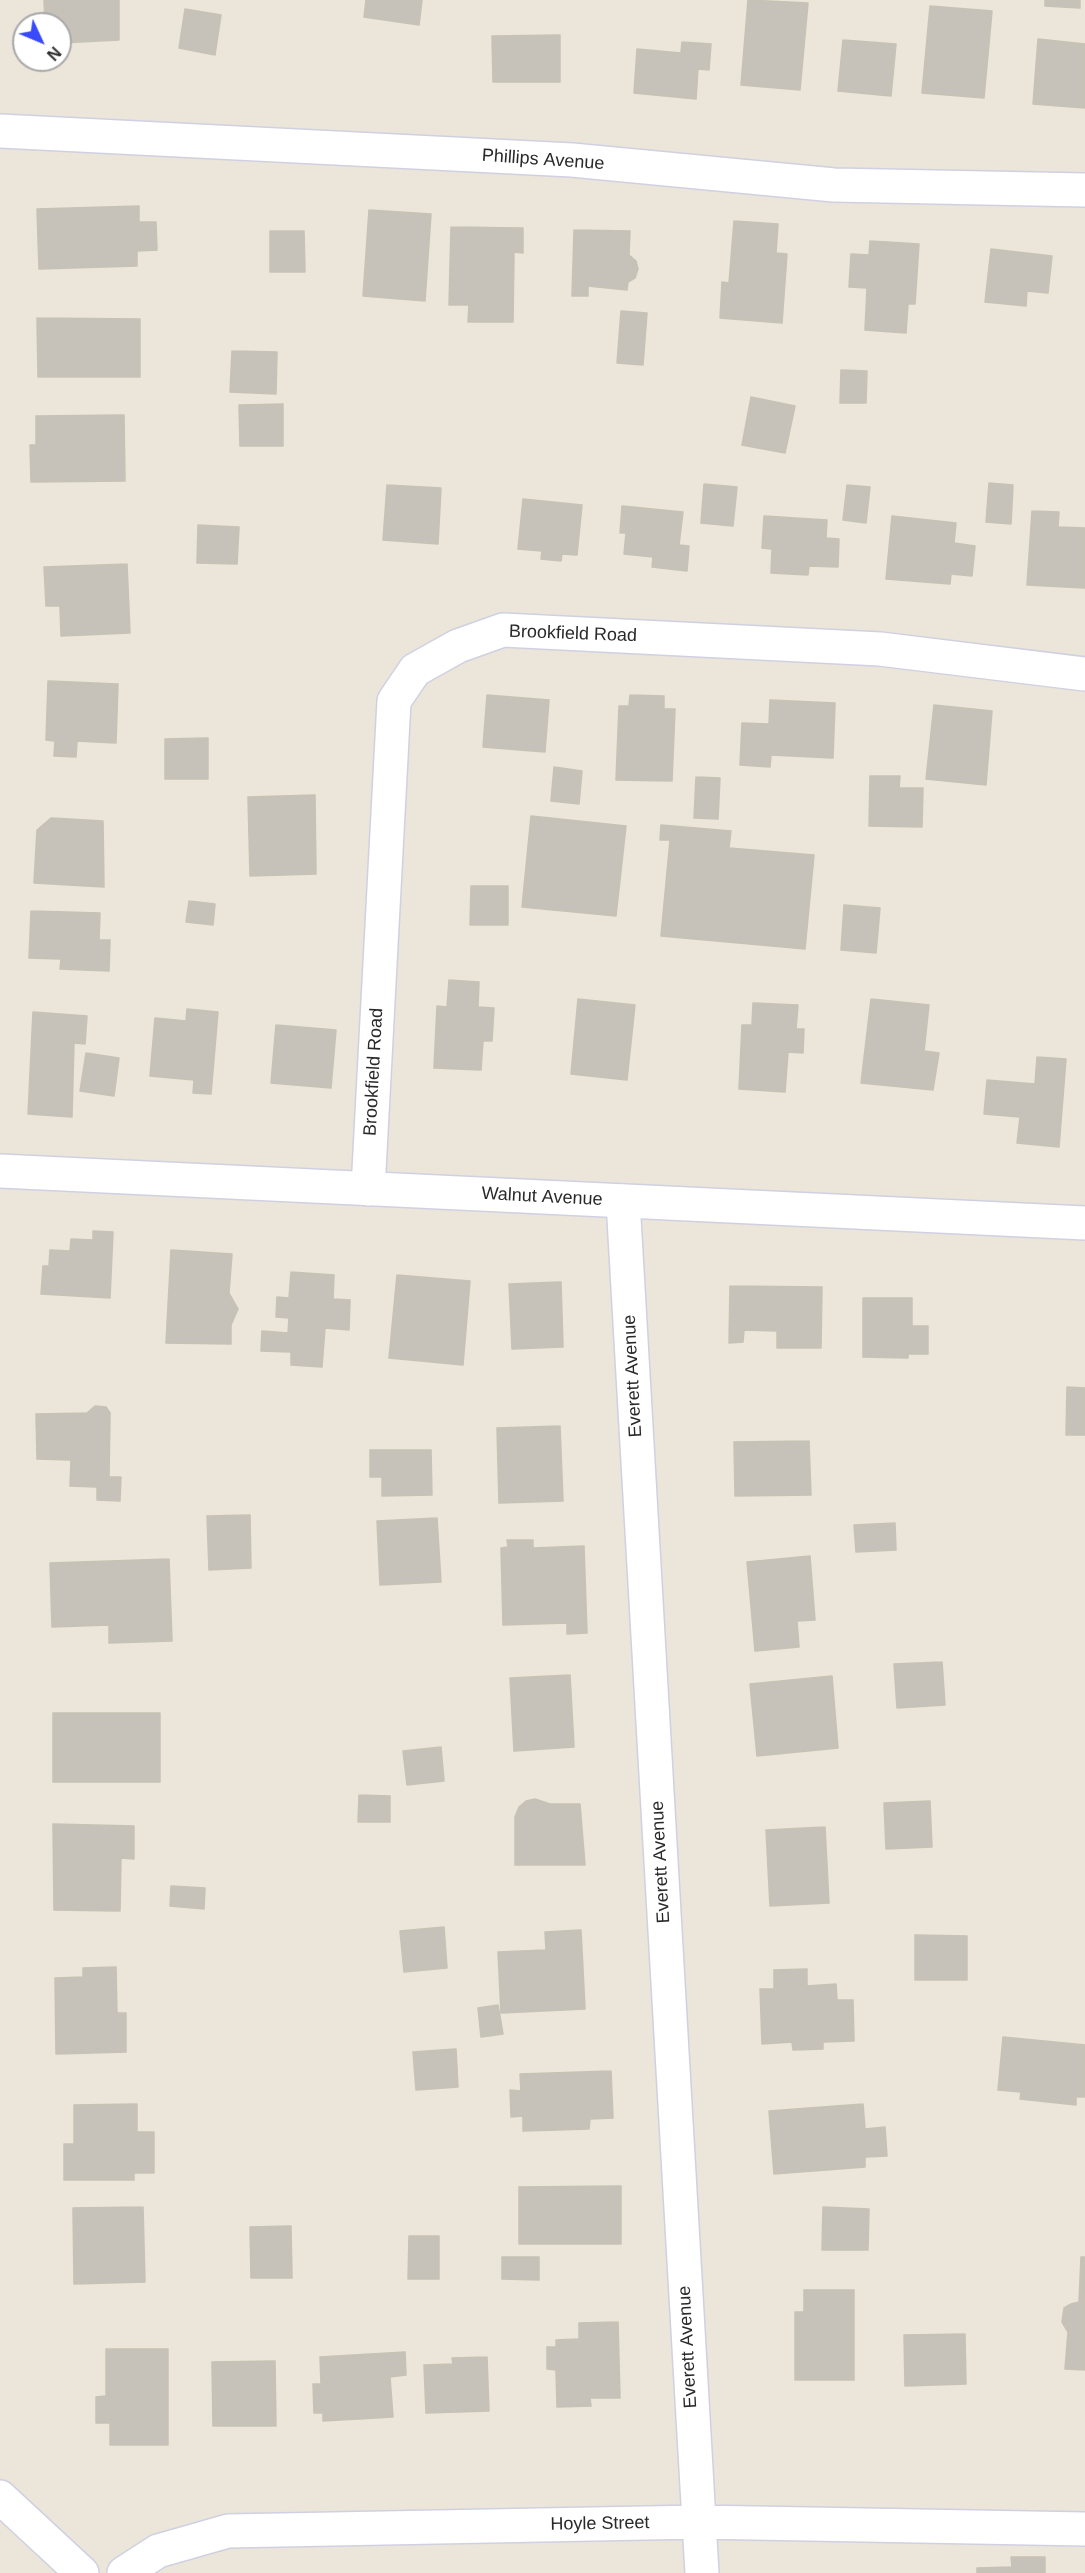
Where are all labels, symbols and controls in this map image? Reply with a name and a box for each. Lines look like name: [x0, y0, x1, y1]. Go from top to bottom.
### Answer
north arrow: [12, 12, 72, 72]
text: N: [44, 43, 64, 64]
street label: Phillips Avenue: [481, 145, 605, 175]
street label: Brookfield Road: [509, 621, 637, 647]
street label: Brookfield Road: [360, 1007, 388, 1137]
street label: Walnut Avenue: [481, 1183, 603, 1211]
street label: Everett Avenue: [619, 1314, 647, 1438]
street label: Everett Avenue: [647, 1800, 675, 1924]
street label: Everett Avenue: [674, 2285, 702, 2409]
street label: Hoyle Street: [550, 2512, 650, 2536]

